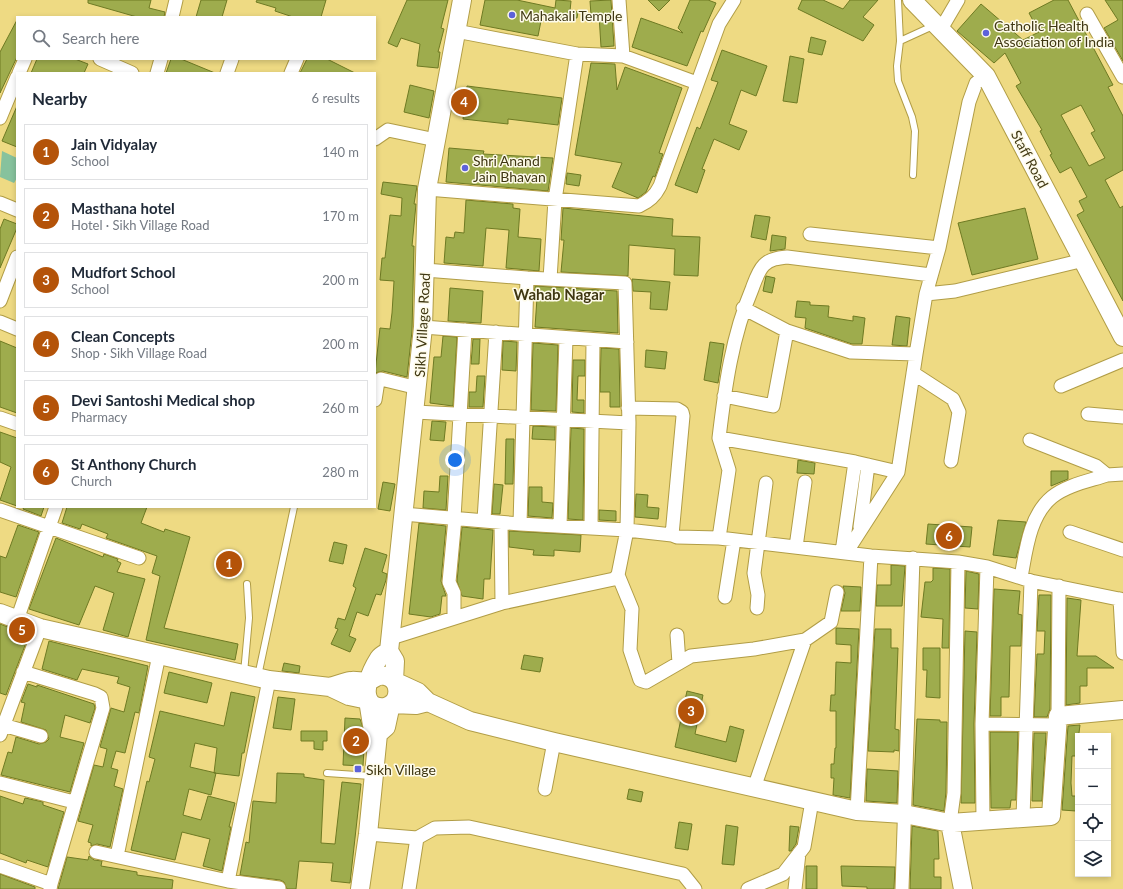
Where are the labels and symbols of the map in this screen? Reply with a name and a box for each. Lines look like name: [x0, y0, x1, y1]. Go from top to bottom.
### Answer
place label: Mahakali Temple: [520, 7, 622, 24]
marker: Mahakali Temple: [507, 10, 517, 20]
place label: Catholic Health Association of India: [994, 17, 1114, 50]
marker: Catholic Health Association of India: [981, 28, 991, 38]
pin: 4: [451, 87, 477, 117]
street label: Staff Road: [1008, 127, 1052, 191]
place label: Shri Anand Jain Bhavan: [473, 152, 546, 185]
marker: Shri Anand Jain Bhavan: [460, 163, 470, 173]
street label: Sikh Village Road: [411, 272, 433, 378]
district label: Wahab Nagar: [514, 285, 605, 303]
your location: [445, 450, 465, 470]
pin: 6: [936, 521, 962, 551]
pin: 1: [216, 549, 242, 579]
pin: 5: [9, 615, 35, 645]
pin: 3: [678, 696, 704, 726]
pin: 2: [343, 726, 369, 756]
place label: Sikh Village: [366, 761, 436, 778]
marker: Sikh Village: [353, 764, 363, 774]

